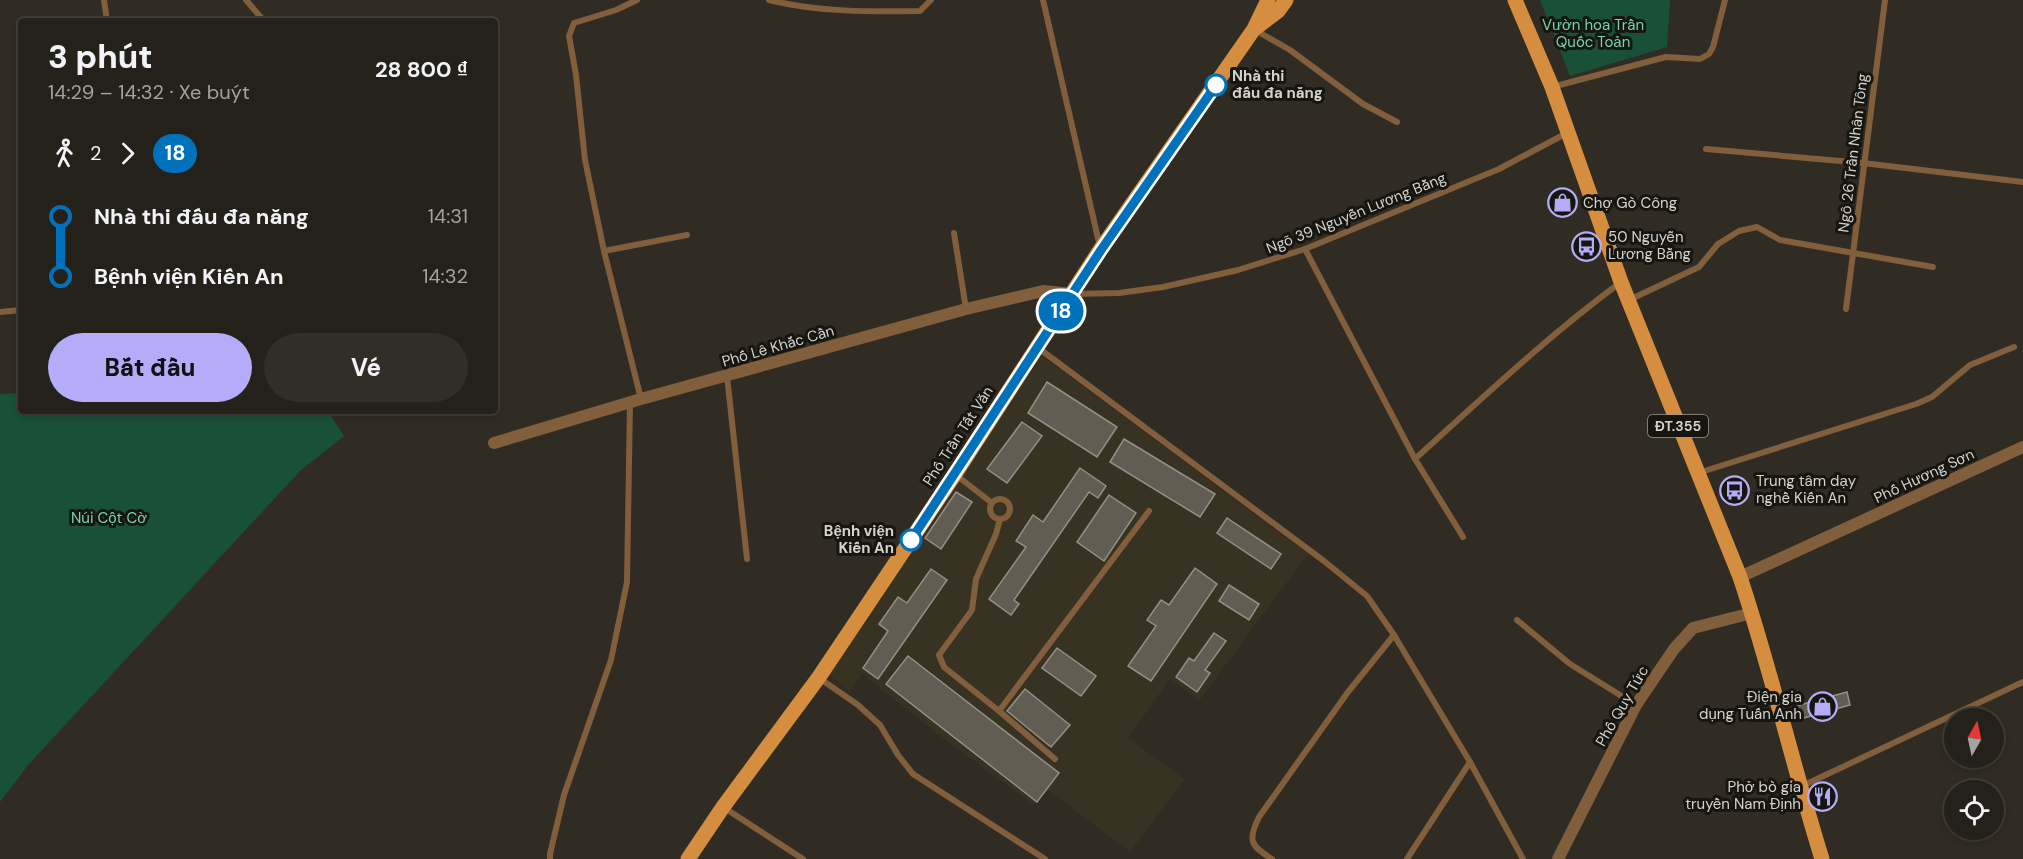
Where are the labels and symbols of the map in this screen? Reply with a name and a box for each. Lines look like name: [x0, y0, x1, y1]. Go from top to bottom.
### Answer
park label: Vườn hoa Trần Quốc Toản: [1542, 15, 1644, 52]
place label: Nhà thi đấu đa năng: [1232, 66, 1323, 103]
street label: Ngô 26 Trần Nhân Tông: [1833, 72, 1873, 234]
marker: Nhà thi đấu đa năng: [1205, 74, 1227, 96]
street label: Ngõ 39 Nguyễn Lương Bằng: [1263, 168, 1449, 258]
shop icon: Chợ Gò Công: [1546, 187, 1578, 219]
place label: Chợ Gò Công: [1583, 193, 1677, 213]
place label: 50 Nguyễn Lương Bằng: [1608, 227, 1691, 264]
bus stop icon: 50 Nguyễn Lương Bằng: [1571, 230, 1603, 262]
line badge: 18: [1034, 292, 1088, 330]
street label: Phố Lê Khắc Cần: [720, 320, 836, 372]
street label: Phố Trần Tất Văn: [918, 382, 998, 490]
road number: ĐT.355: [1648, 415, 1708, 437]
street label: Phố Hương Sơn: [1871, 444, 1977, 508]
place label: Trung tâm dạy nghề Kiến An: [1756, 471, 1857, 508]
bus stop icon: Trung tâm dạy nghề Kiến An: [1719, 474, 1751, 506]
park label: Núi Cột Cờ: [71, 508, 147, 528]
place label: Bệnh viện Kiến An: [824, 521, 894, 558]
marker: Bệnh viện Kiến An: [900, 529, 922, 551]
street label: Phố Quy Tức: [1591, 662, 1653, 750]
place label: Điện gia dụng Tuấn Anh: [1699, 687, 1802, 724]
shop icon: Điện gia dụng Tuấn Anh: [1807, 690, 1839, 722]
north arrow: [1944, 708, 2004, 768]
place label: Phở bò gia truyền Nam Định: [1685, 777, 1801, 814]
restaurant icon: Phở bò gia truyền Nam Định: [1806, 780, 1838, 812]

